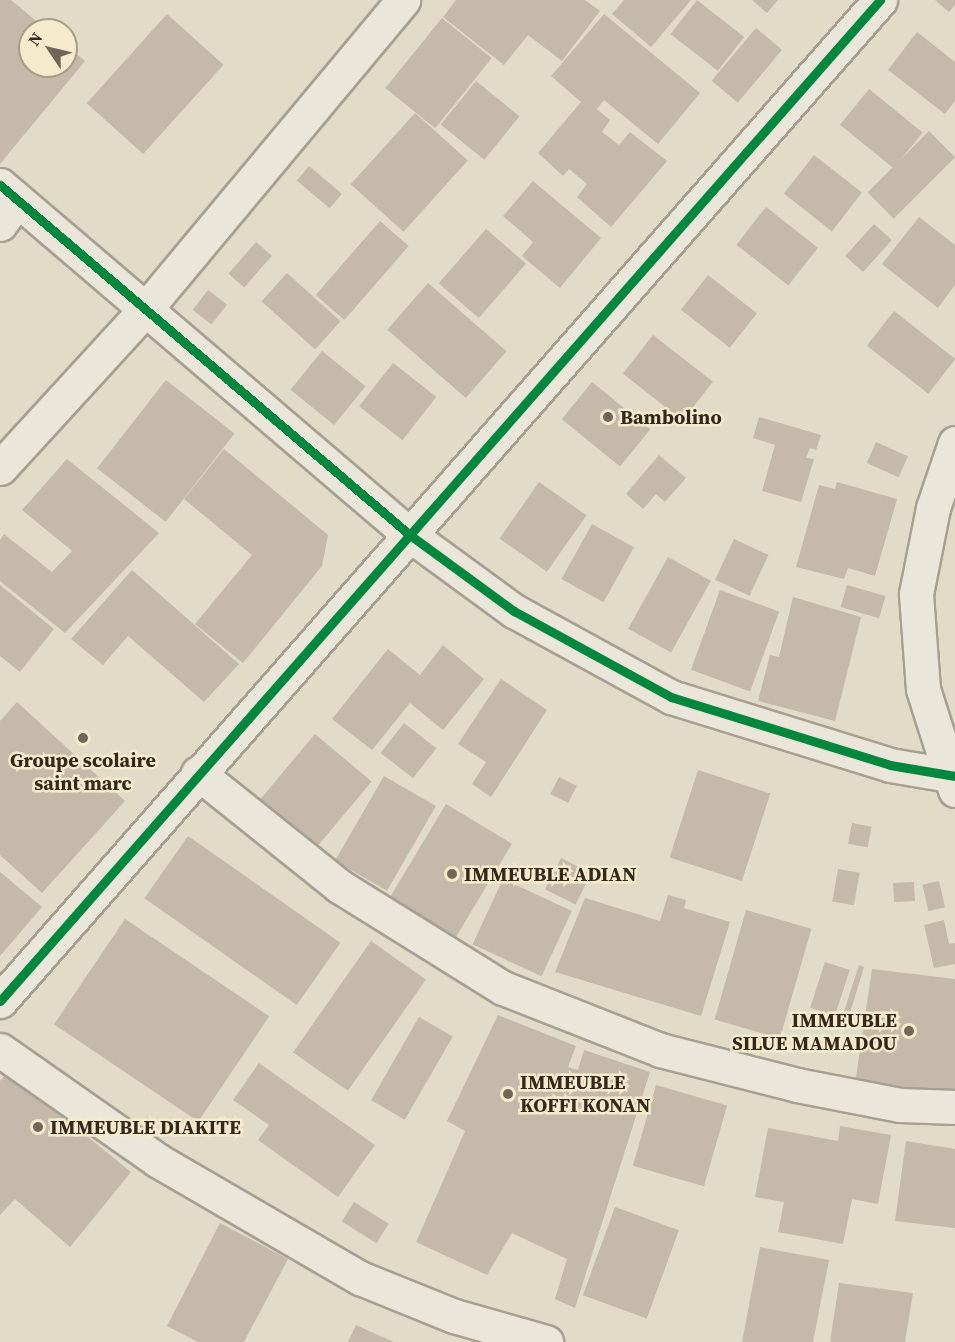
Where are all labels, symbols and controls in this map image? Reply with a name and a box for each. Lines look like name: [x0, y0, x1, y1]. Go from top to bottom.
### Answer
north arrow: [18, 18, 78, 78]
text: N: [23, 28, 47, 50]
place label: Bambolino: [620, 405, 722, 429]
marker: Bambolino: [601, 410, 615, 424]
marker: Groupe scolaire saint marc: [76, 731, 90, 745]
place label: Groupe scolaire saint marc: [10, 748, 156, 795]
place label: IMMEUBLE ADIAN: [464, 862, 637, 886]
marker: IMMEUBLE ADIAN: [445, 867, 459, 881]
place label: IMMEUBLE SILUE MAMADOU: [732, 1008, 897, 1055]
marker: IMMEUBLE SILUE MAMADOU: [902, 1024, 916, 1038]
place label: IMMEUBLE KOFFI KONAN: [520, 1070, 650, 1117]
marker: IMMEUBLE KOFFI KONAN: [501, 1087, 515, 1101]
place label: IMMEUBLE DIAKITE: [50, 1115, 241, 1139]
marker: IMMEUBLE DIAKITE: [31, 1120, 45, 1134]

